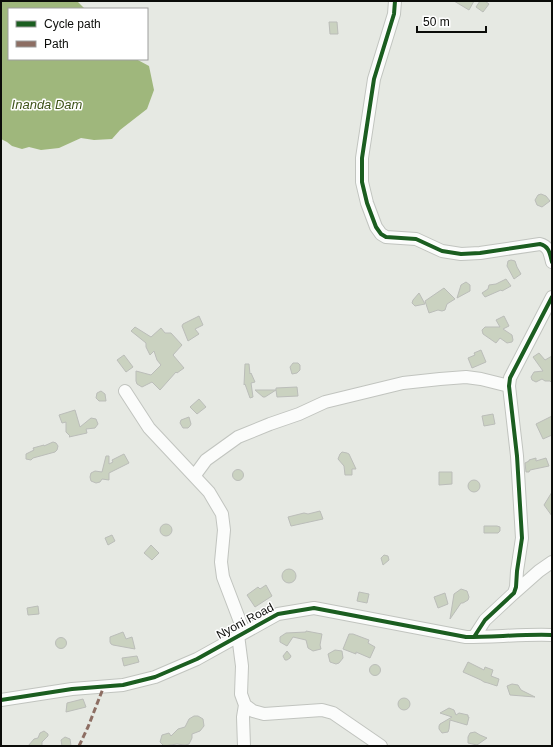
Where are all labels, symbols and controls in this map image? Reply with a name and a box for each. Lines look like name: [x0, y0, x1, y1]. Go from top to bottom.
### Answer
legend: [8, 8, 148, 60]
scale bar: [417, 8, 486, 34]
text: 50 m: [423, 15, 450, 29]
text: Cycle path: [44, 17, 101, 31]
text: Path: [44, 37, 69, 51]
water label: Inanda Dam: [12, 97, 83, 112]
street label: Nyoni Road: [214, 600, 276, 642]

